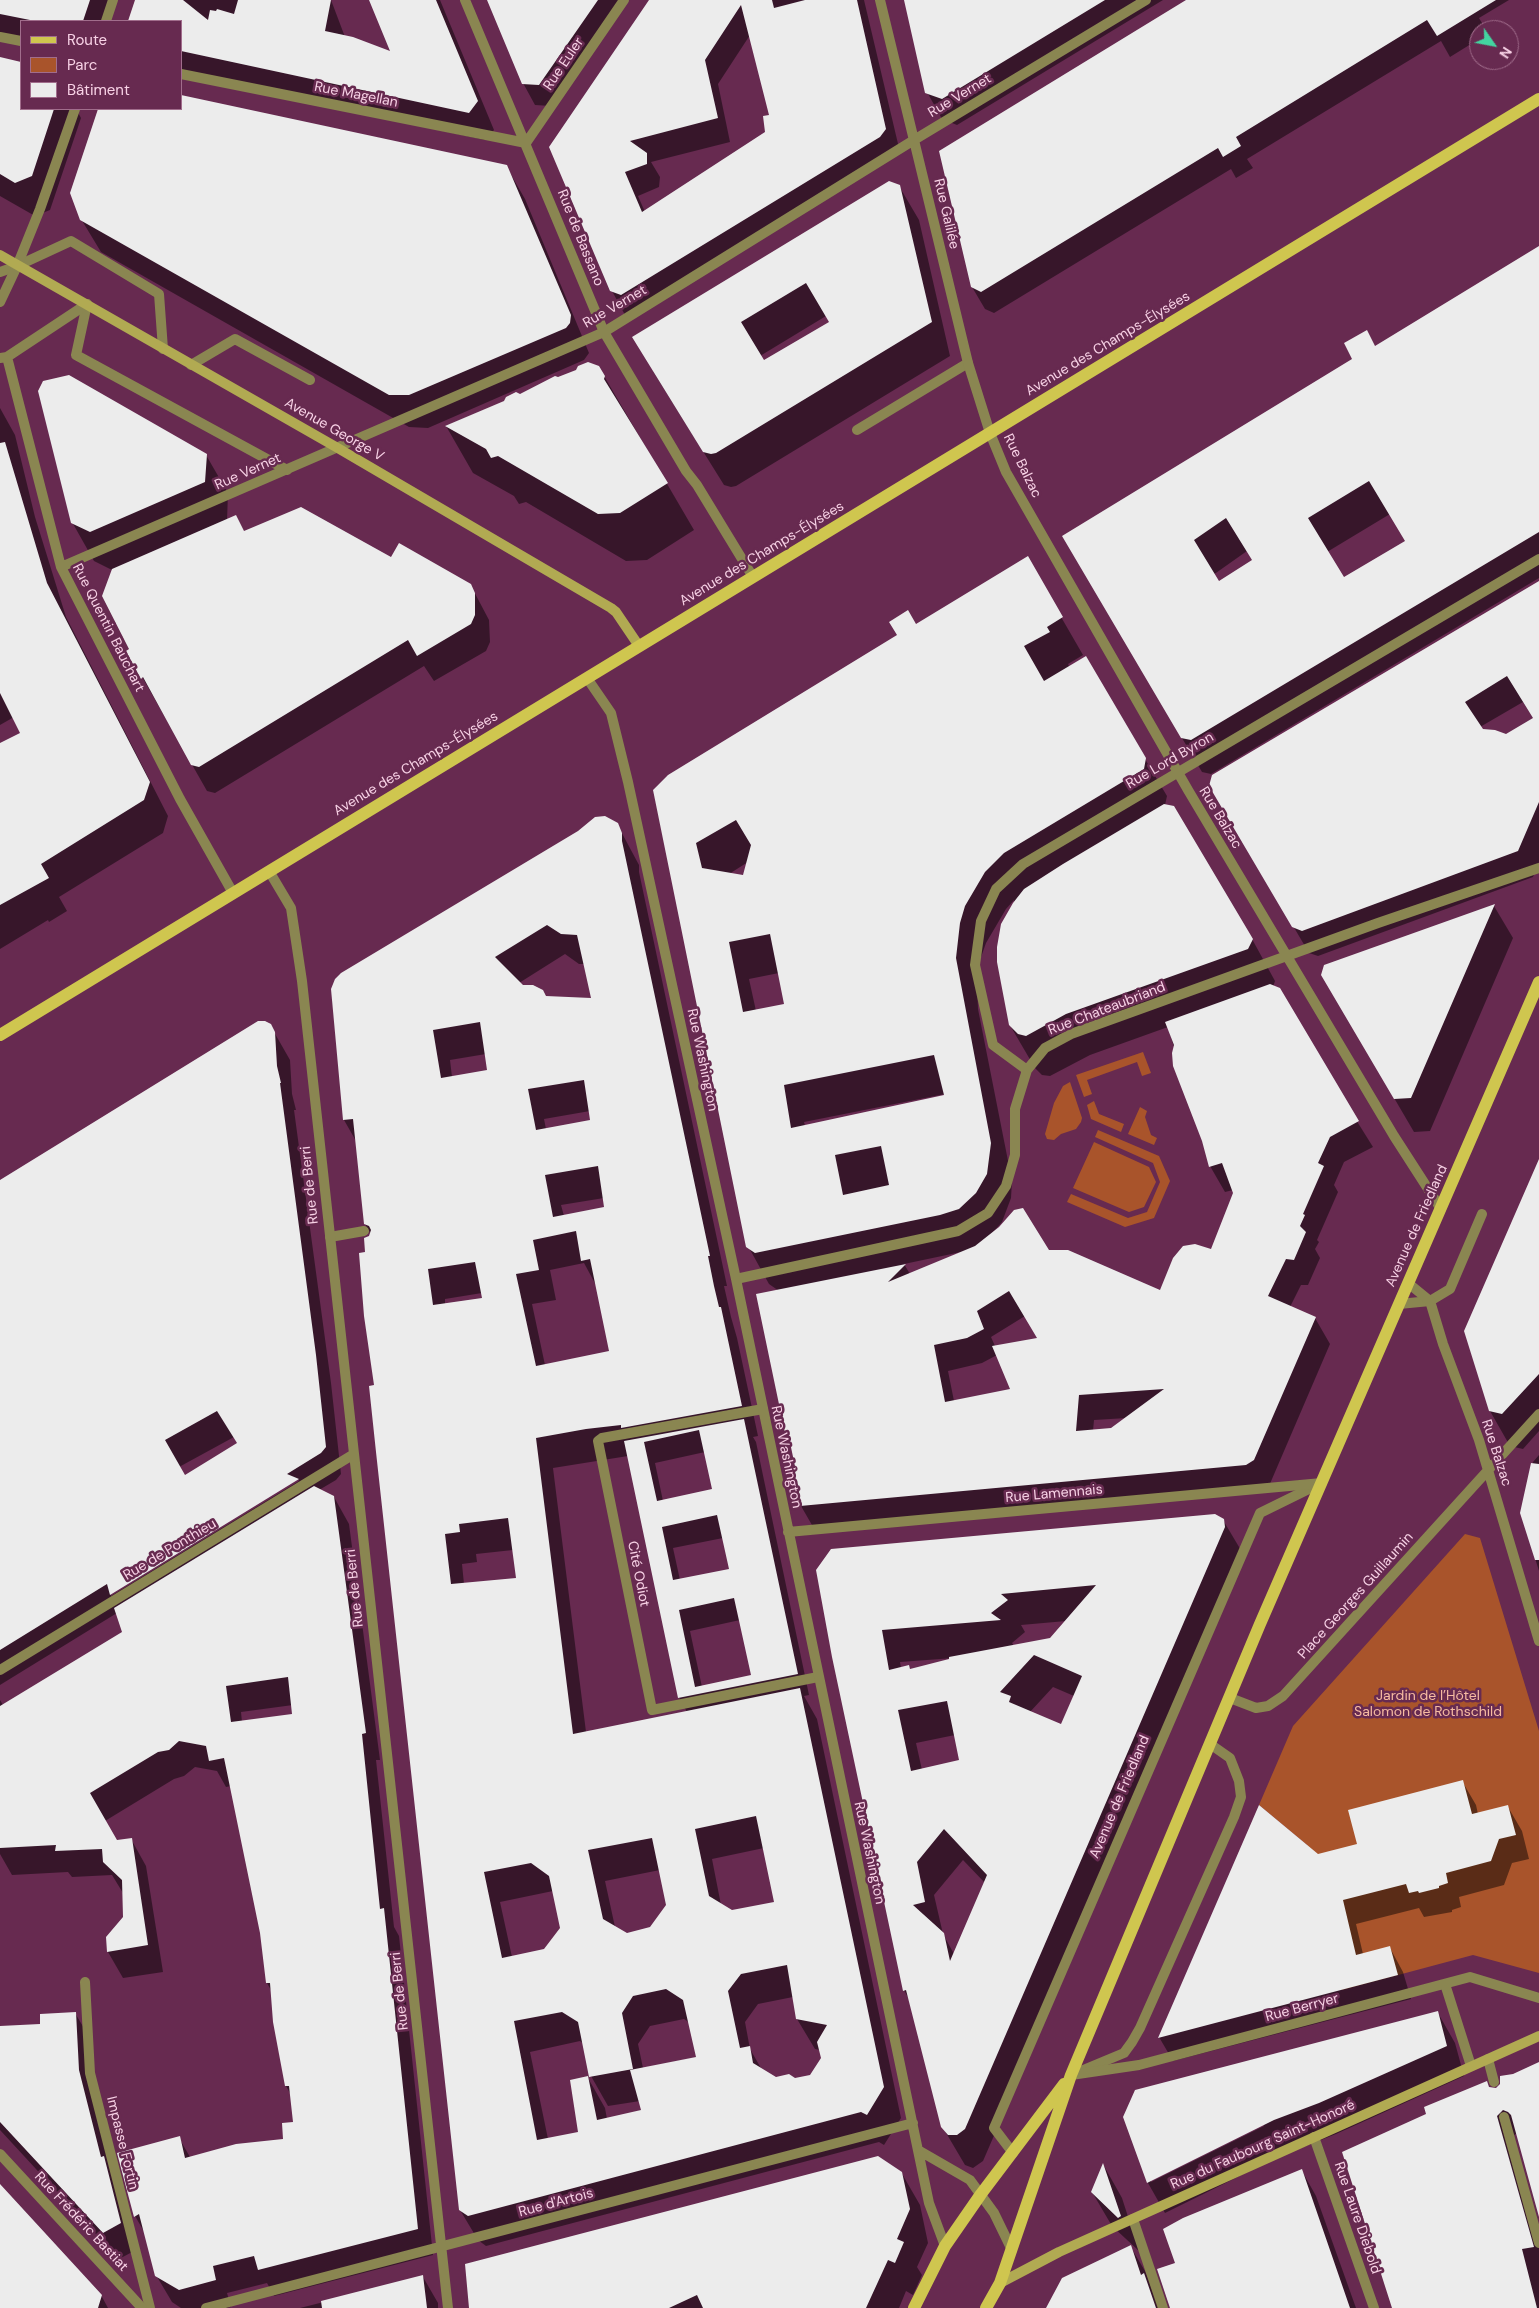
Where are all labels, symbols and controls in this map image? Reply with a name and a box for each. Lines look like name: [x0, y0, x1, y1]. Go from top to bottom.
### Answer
legend: [20, 20, 182, 110]
north arrow: [1469, 20, 1519, 70]
text: Route: [67, 30, 107, 50]
street label: Rue Euler: [540, 34, 588, 94]
text: N: [1495, 43, 1516, 62]
text: Parc: [67, 55, 97, 75]
street label: Rue Vernet: [925, 71, 995, 121]
street label: Rue Magellan: [313, 79, 399, 111]
text: Bâtiment: [67, 80, 130, 100]
street label: Rue Galilée: [930, 177, 962, 251]
street label: Rue de Bassano: [553, 187, 607, 289]
street label: Rue Vernet: [580, 282, 650, 332]
street label: Avenue des Champs-Élysées: [1023, 288, 1193, 400]
street label: Avenue George V: [281, 395, 387, 465]
street label: Rue Balzac: [999, 431, 1045, 501]
street label: Rue Vernet: [212, 450, 284, 494]
street label: Avenue des Champs-Élysées: [677, 498, 847, 610]
street label: Rue Quentin Bauchart: [68, 561, 148, 695]
street label: Avenue des Champs-Élysées: [331, 708, 501, 820]
street label: Rue Lord Byron: [1123, 729, 1217, 793]
street label: Rue Balzac: [1195, 784, 1245, 852]
street label: Rue Chateaubriand: [1046, 979, 1168, 1039]
street label: Rue Washington: [683, 1007, 721, 1113]
street label: Rue de Berri: [298, 1145, 322, 1225]
street label: Avenue de Friedland: [1382, 1162, 1452, 1290]
street label: Rue Washington: [767, 1404, 805, 1510]
street label: Rue Balzac: [1477, 1417, 1515, 1489]
street label: Rue Lamennais: [1005, 1481, 1103, 1507]
street label: Rue de Ponthieu: [121, 1516, 219, 1584]
street label: Place Georges Guillaumin: [1295, 1529, 1417, 1663]
street label: Cité Odiot: [623, 1540, 653, 1608]
street label: Rue de Berri: [343, 1548, 367, 1628]
park label: Jardin de l’Hôtel Salomon de Rothschild: [1354, 1688, 1502, 1720]
street label: Avenue de Friedland: [1086, 1733, 1154, 1861]
street label: Rue Washington: [850, 1800, 888, 1906]
street label: Rue de Berri: [388, 1951, 412, 2031]
street label: Rue Berryer: [1264, 1990, 1340, 2026]
street label: Impasse Fortin: [102, 2095, 142, 2191]
street label: Rue du Faubourg Saint-Honoré: [1168, 2097, 1358, 2193]
street label: Rue Laure Diebold: [1330, 2160, 1384, 2276]
street label: Rue Frédéric Bastiat: [31, 2169, 131, 2275]
street label: Rue d'Artois: [517, 2185, 595, 2221]

